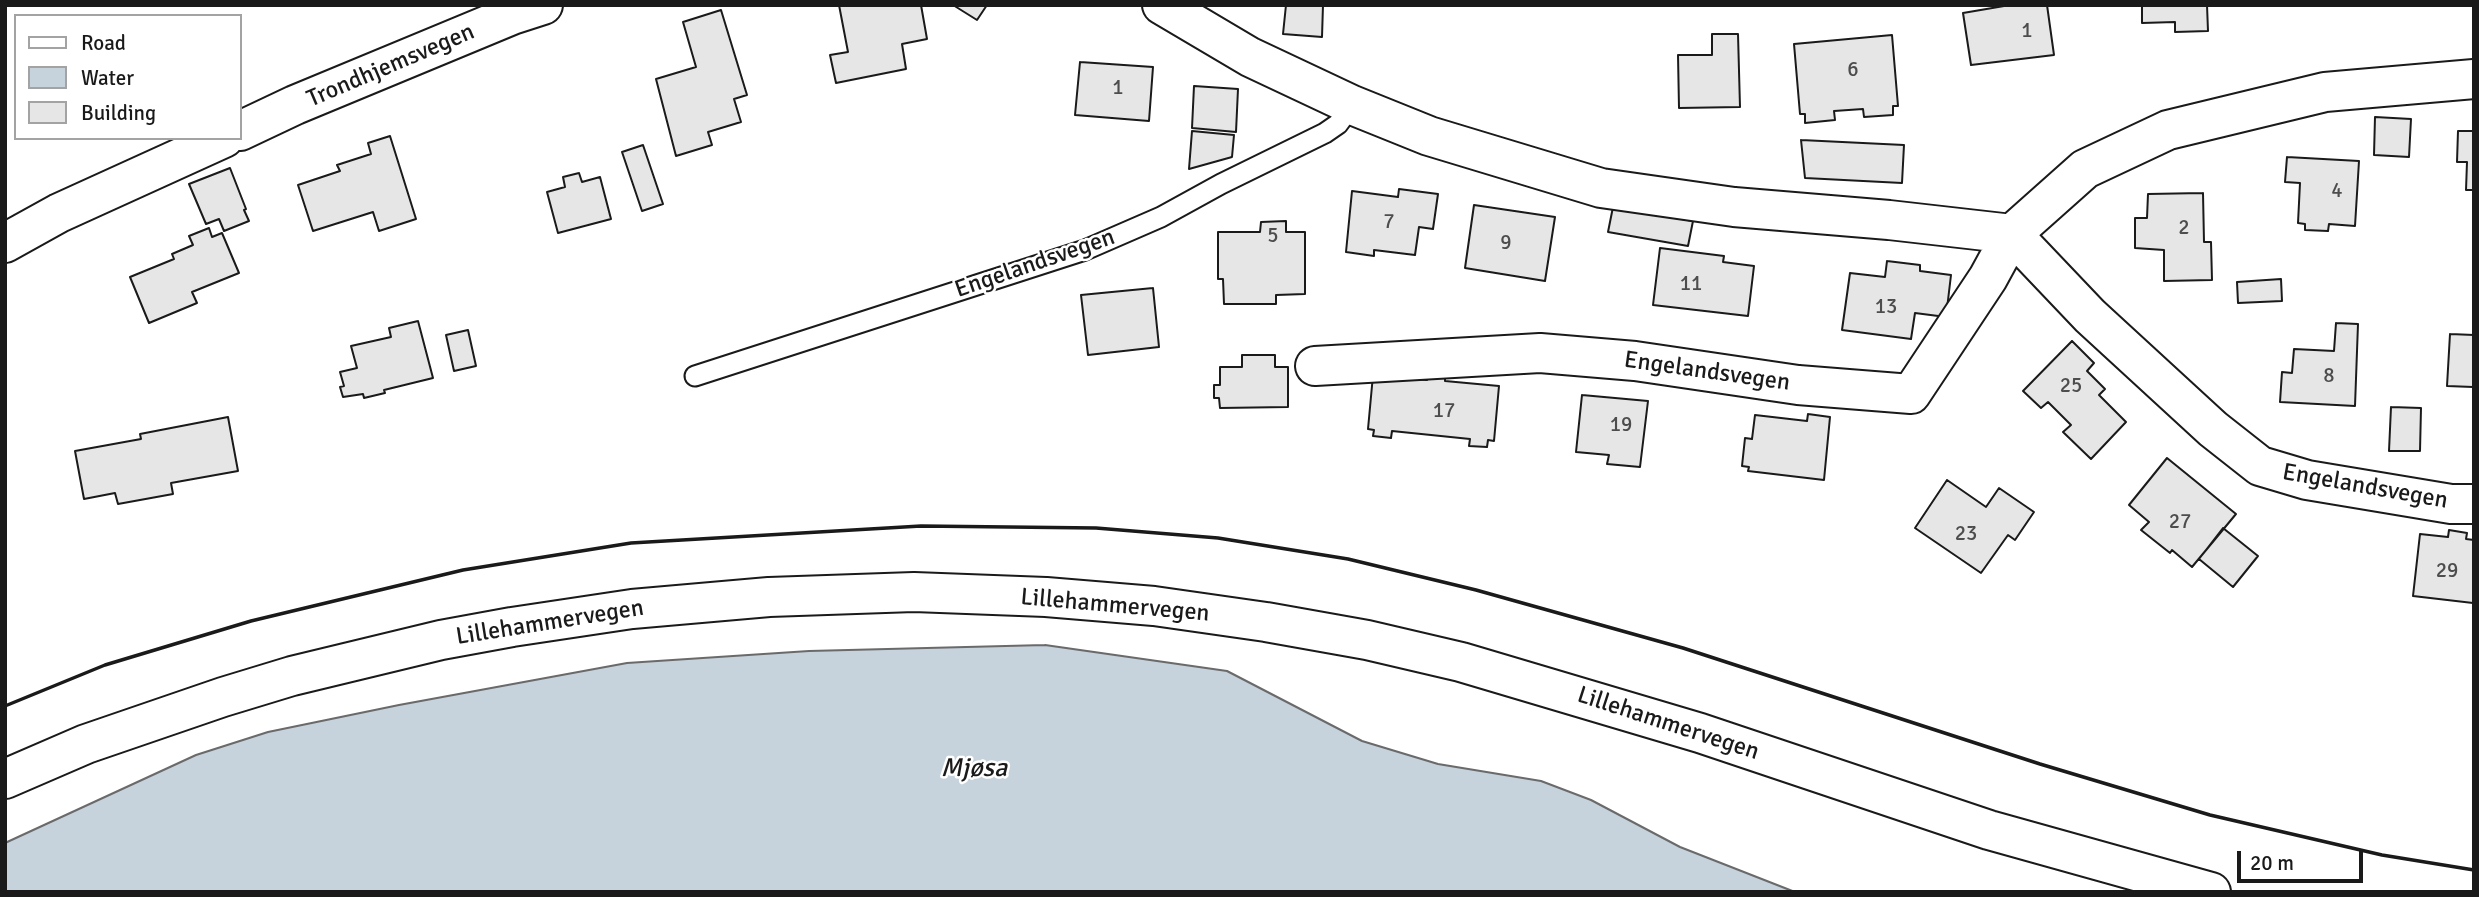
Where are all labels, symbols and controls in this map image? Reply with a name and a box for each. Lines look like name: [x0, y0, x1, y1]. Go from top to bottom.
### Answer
legend: [14, 14, 242, 140]
street label: Trondhjemsvegen: [303, 18, 479, 114]
house number: 1: [2021, 18, 2033, 44]
text: Road: [81, 30, 126, 56]
house number: 6: [1847, 57, 1859, 83]
text: Water: [81, 65, 134, 91]
house number: 1: [1112, 75, 1124, 101]
text: Building: [81, 100, 156, 126]
house number: 4: [2331, 178, 2343, 204]
house number: 7: [1383, 209, 1395, 235]
house number: 2: [2178, 215, 2190, 241]
street label: Engelandsvegen: [951, 223, 1119, 305]
house number: 5: [1267, 223, 1279, 249]
house number: 9: [1500, 230, 1512, 256]
house number: 11: [1680, 271, 1702, 297]
house number: 13: [1875, 294, 1897, 320]
street label: Engelandsvegen: [1622, 346, 1792, 398]
house number: 8: [2323, 363, 2335, 389]
house number: 25: [2060, 373, 2082, 399]
house number: 17: [1433, 398, 1455, 424]
house number: 19: [1610, 412, 1632, 438]
street label: Engelandsvegen: [2280, 458, 2450, 516]
house number: 27: [2169, 509, 2191, 535]
house number: 23: [1955, 521, 1977, 547]
house number: 29: [2436, 558, 2458, 584]
street label: Lillehammervegen: [1019, 583, 1211, 629]
street label: Lillehammervegen: [454, 594, 646, 652]
street label: Lillehammervegen: [1573, 681, 1763, 767]
water label: Mjøsa: [941, 753, 1007, 785]
scale bar: [2241, 838, 2367, 882]
text: 20 m: [2250, 850, 2294, 876]

